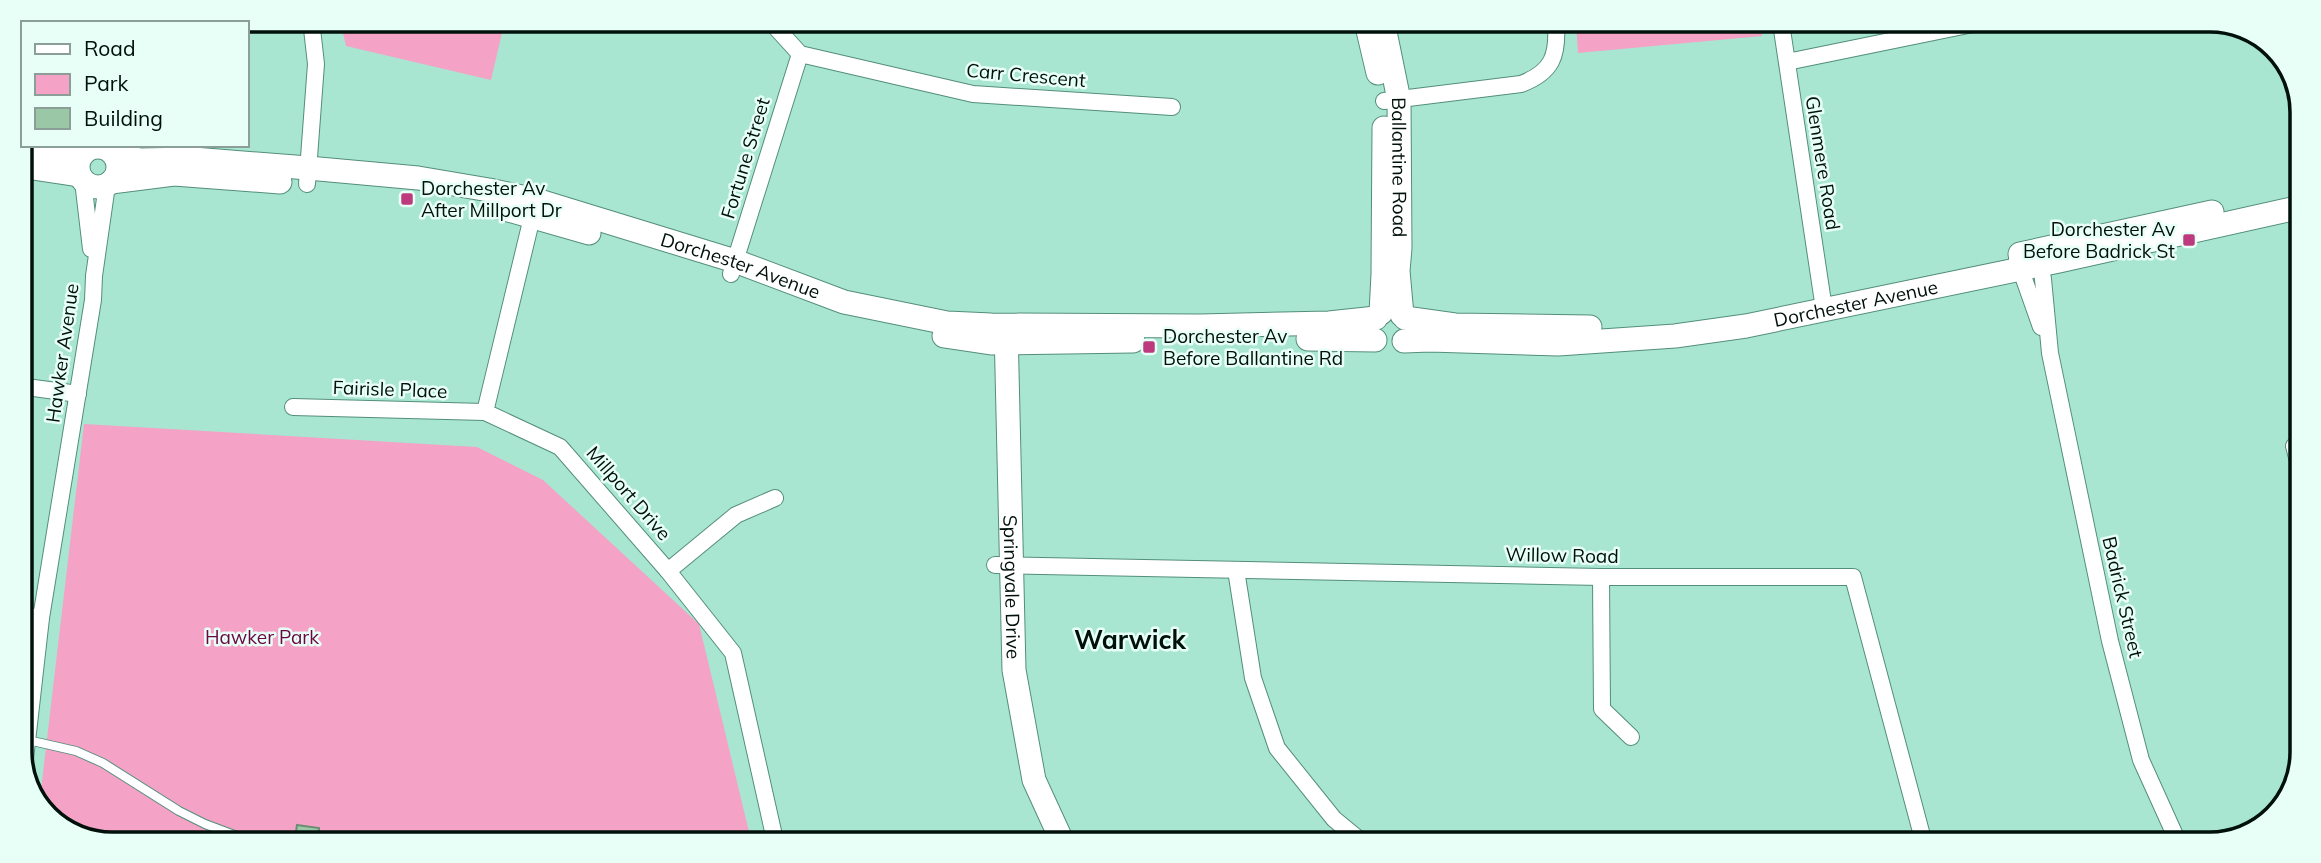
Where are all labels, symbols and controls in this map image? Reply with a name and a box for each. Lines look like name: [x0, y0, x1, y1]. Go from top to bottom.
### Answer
legend: [21, 21, 248, 147]
text: Road: [84, 35, 135, 61]
street label: Carr Crescent: [965, 58, 1087, 92]
text: Park: [84, 70, 128, 96]
street label: Fortune Street: [715, 94, 775, 221]
street label: Glenmere Road: [1801, 94, 1845, 232]
street label: Ballantine Road: [1387, 97, 1412, 238]
text: Building: [84, 105, 163, 131]
place label: Dorchester Av After Millport Dr: [421, 176, 562, 222]
marker: Dorchester Av After Millport Dr: [399, 191, 415, 207]
place label: Dorchester Av Before Badrick St: [2023, 217, 2175, 263]
street label: Dorchester Avenue: [658, 227, 824, 304]
marker: Dorchester Av Before Badrick St: [2181, 232, 2197, 248]
street label: Dorchester Avenue: [1771, 275, 1940, 332]
street label: Hawker Avenue: [40, 282, 84, 424]
place label: Dorchester Av Before Ballantine Rd: [1163, 324, 1343, 370]
marker: Dorchester Av Before Ballantine Rd: [1141, 339, 1157, 355]
street label: Fairisle Place: [332, 375, 448, 403]
street label: Millport Drive: [582, 441, 676, 545]
street label: Springvale Drive: [998, 514, 1026, 659]
street label: Badrick Street: [2097, 534, 2149, 660]
street label: Willow Road: [1505, 542, 1619, 568]
district label: Warwick: [1074, 623, 1187, 656]
park label: Hawker Park: [205, 625, 319, 649]

